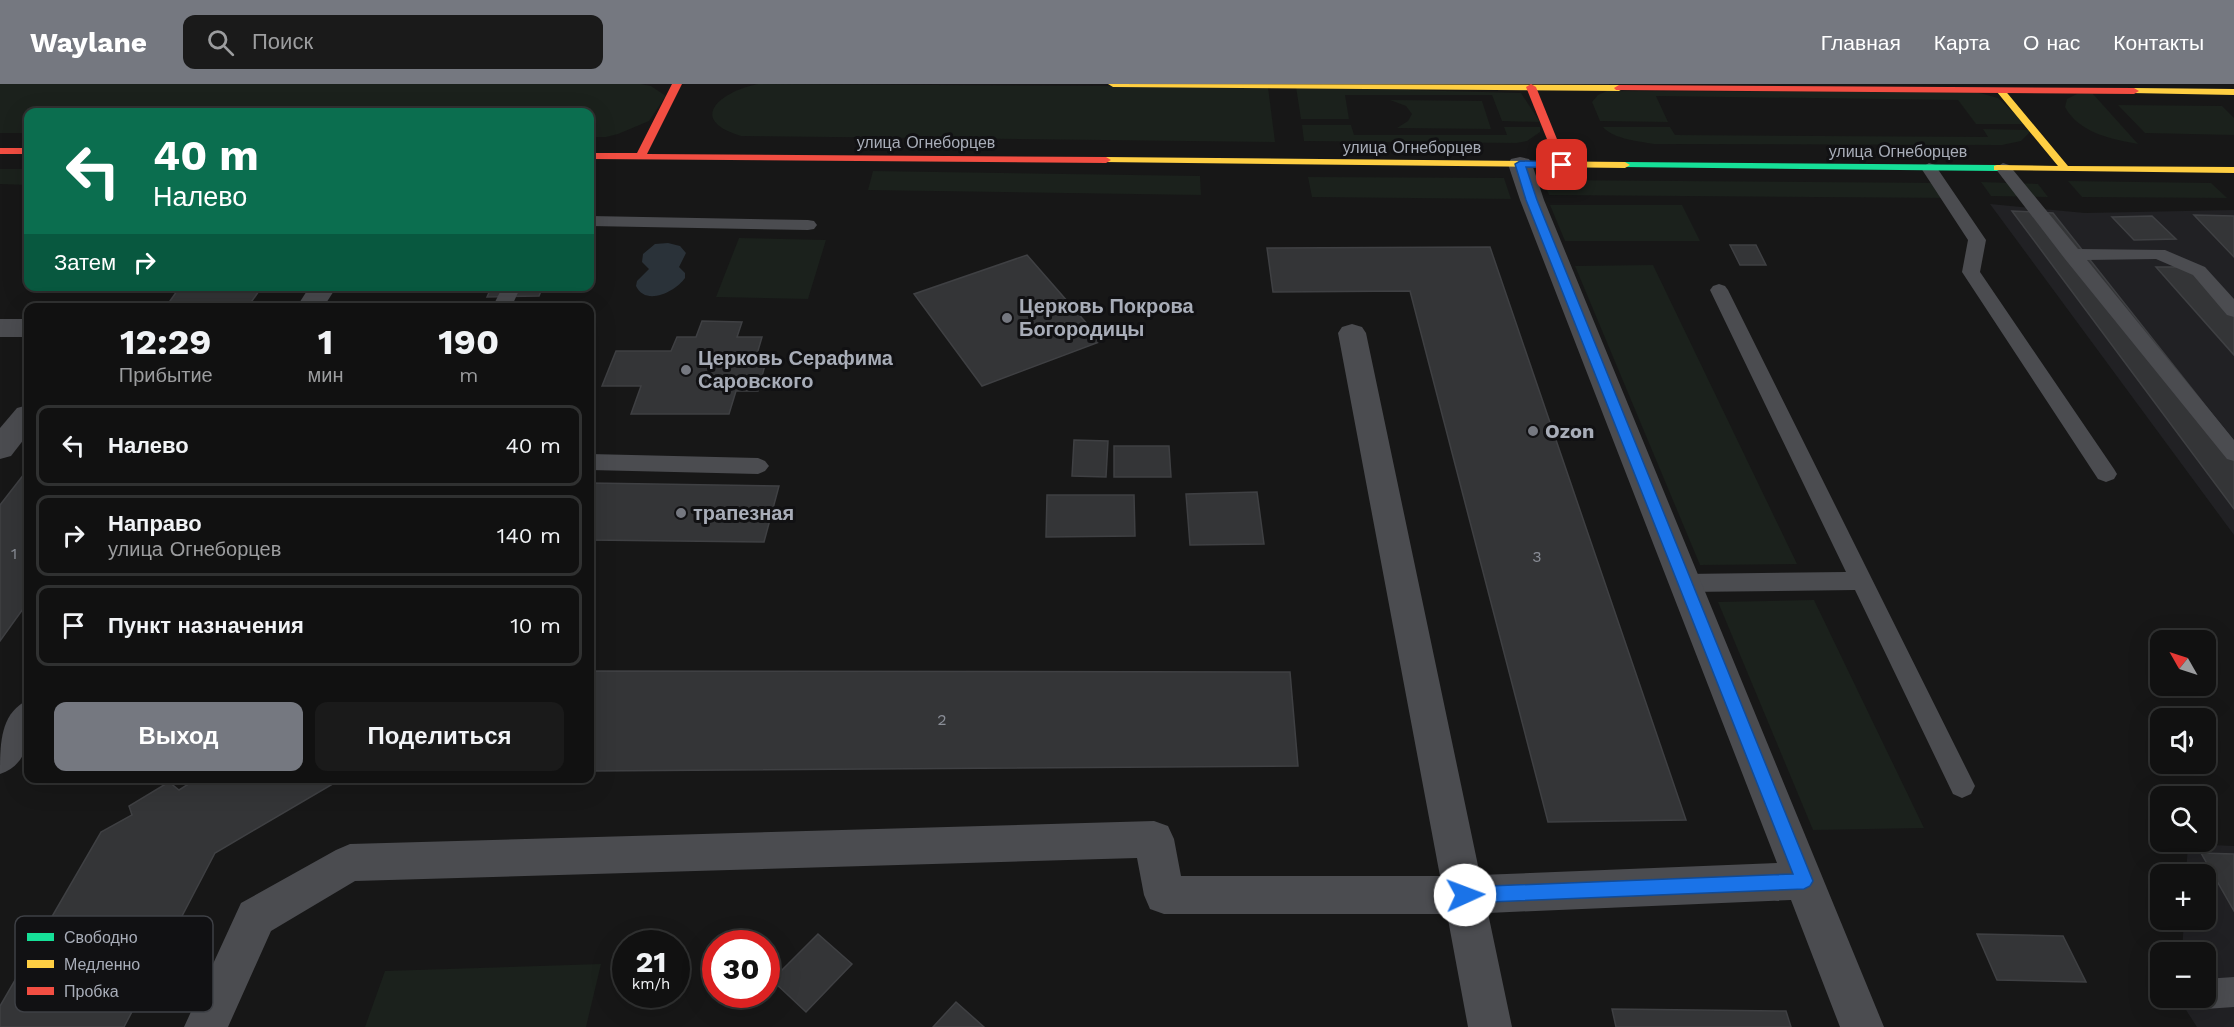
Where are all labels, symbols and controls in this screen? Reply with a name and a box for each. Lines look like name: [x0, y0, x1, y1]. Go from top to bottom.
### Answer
search box: [183, 15, 603, 69]
text: Waylane: [30, 26, 147, 59]
icon: search: [204, 26, 237, 59]
text: Поиск: [252, 29, 313, 54]
text: Главная: [1821, 30, 1901, 55]
text: Карта: [1934, 30, 1990, 55]
text: О нас: [2023, 30, 2080, 55]
text: Контакты: [2113, 30, 2204, 55]
text: 40 m: [153, 131, 259, 180]
icon: left: [54, 132, 132, 210]
street label: улица Огнеборцев: [857, 133, 995, 152]
street label: улица Огнеборцев: [1343, 138, 1481, 157]
pin: [1536, 139, 1587, 190]
street label: улица Огнеборцев: [1829, 142, 1967, 161]
icon: arrive: [1545, 148, 1578, 181]
text: Налево: [153, 181, 247, 213]
icon: right: [128, 246, 161, 279]
text: Затем: [54, 250, 116, 275]
place label: Церковь Покрова Богородицы: [1019, 294, 1195, 341]
marker: Церковь Покрова Богородицы: [1000, 311, 1014, 325]
text: 12:29: [120, 321, 212, 363]
text: 1: [318, 321, 333, 363]
text: 190: [438, 321, 499, 363]
place label: Церковь Серафима Саровского: [698, 346, 894, 393]
text: Прибытие: [119, 363, 213, 387]
text: мин: [308, 363, 344, 387]
text: m: [459, 363, 478, 387]
marker: Церковь Серафима Саровского: [679, 363, 693, 377]
place label: Ozon: [1545, 419, 1594, 443]
marker: Ozon: [1526, 424, 1540, 438]
icon: left: [57, 429, 90, 462]
text: Налево: [108, 433, 189, 458]
text: 40 m: [505, 433, 561, 458]
place label: трапезная: [693, 501, 794, 525]
marker: трапезная: [674, 506, 688, 520]
text: Направо: [108, 511, 202, 536]
icon: right: [57, 519, 90, 552]
text: 140 m: [497, 523, 561, 548]
text: улица Огнеборцев: [108, 537, 281, 561]
house number: 1: [11, 544, 17, 563]
house number: 3: [1532, 547, 1542, 566]
icon: arrive: [57, 609, 90, 642]
text: Пункт назначения: [108, 613, 304, 638]
text: 10 m: [510, 613, 561, 638]
north arrow: [2150, 630, 2216, 696]
map controls: [2150, 630, 2216, 1008]
button: Выход: [54, 702, 303, 771]
button: Поделиться: [315, 702, 564, 771]
button: sound: [2150, 708, 2216, 774]
house number: 2: [937, 710, 947, 729]
button: search: [2150, 786, 2216, 852]
position arrow: [1433, 863, 1497, 927]
button: +: [2150, 864, 2216, 930]
legend: [15, 916, 213, 1012]
text: Свободно: [64, 928, 138, 947]
speed limit sign: 30: [702, 930, 780, 1008]
button: −: [2150, 942, 2216, 1008]
text: 21: [636, 944, 666, 979]
text: Медленно: [64, 955, 140, 974]
text: km/h: [632, 975, 670, 993]
text: Пробка: [64, 982, 119, 1001]

